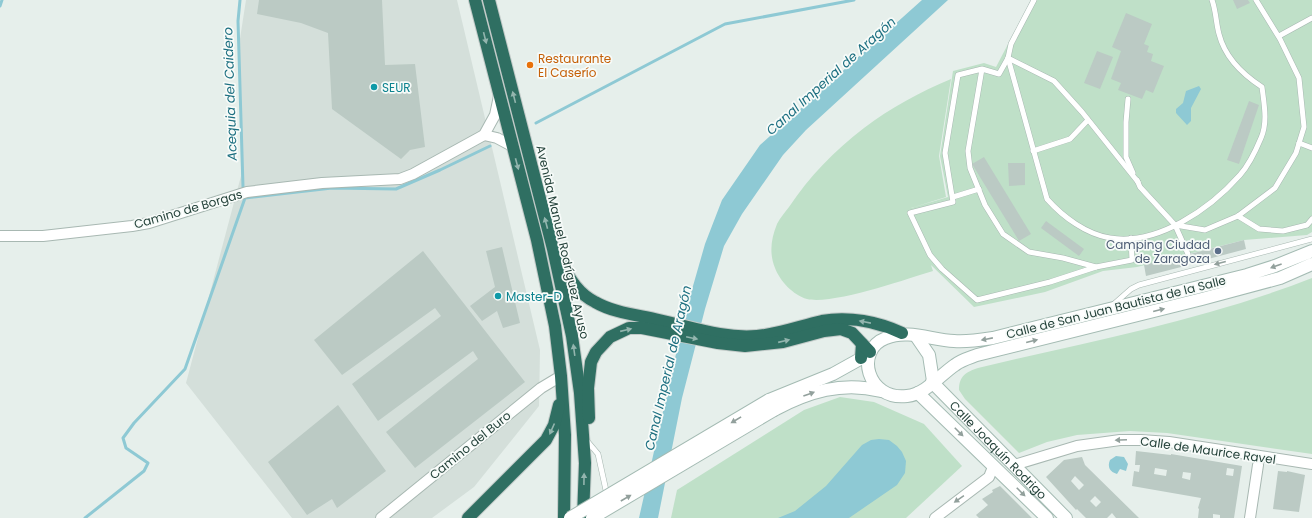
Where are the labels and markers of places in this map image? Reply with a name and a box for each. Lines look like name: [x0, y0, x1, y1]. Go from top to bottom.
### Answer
place label: Restaurante El Caserío: [538, 50, 611, 81]
marker: Restaurante El Caserío: [525, 60, 535, 70]
place label: SEUR: [382, 79, 411, 96]
marker: SEUR: [369, 82, 379, 92]
place label: Camping Ciudad de Zaragoza: [1106, 236, 1210, 267]
marker: Camping Ciudad de Zaragoza: [1213, 246, 1223, 256]
place label: Master-D: [506, 288, 562, 305]
marker: Master-D: [493, 291, 503, 301]

